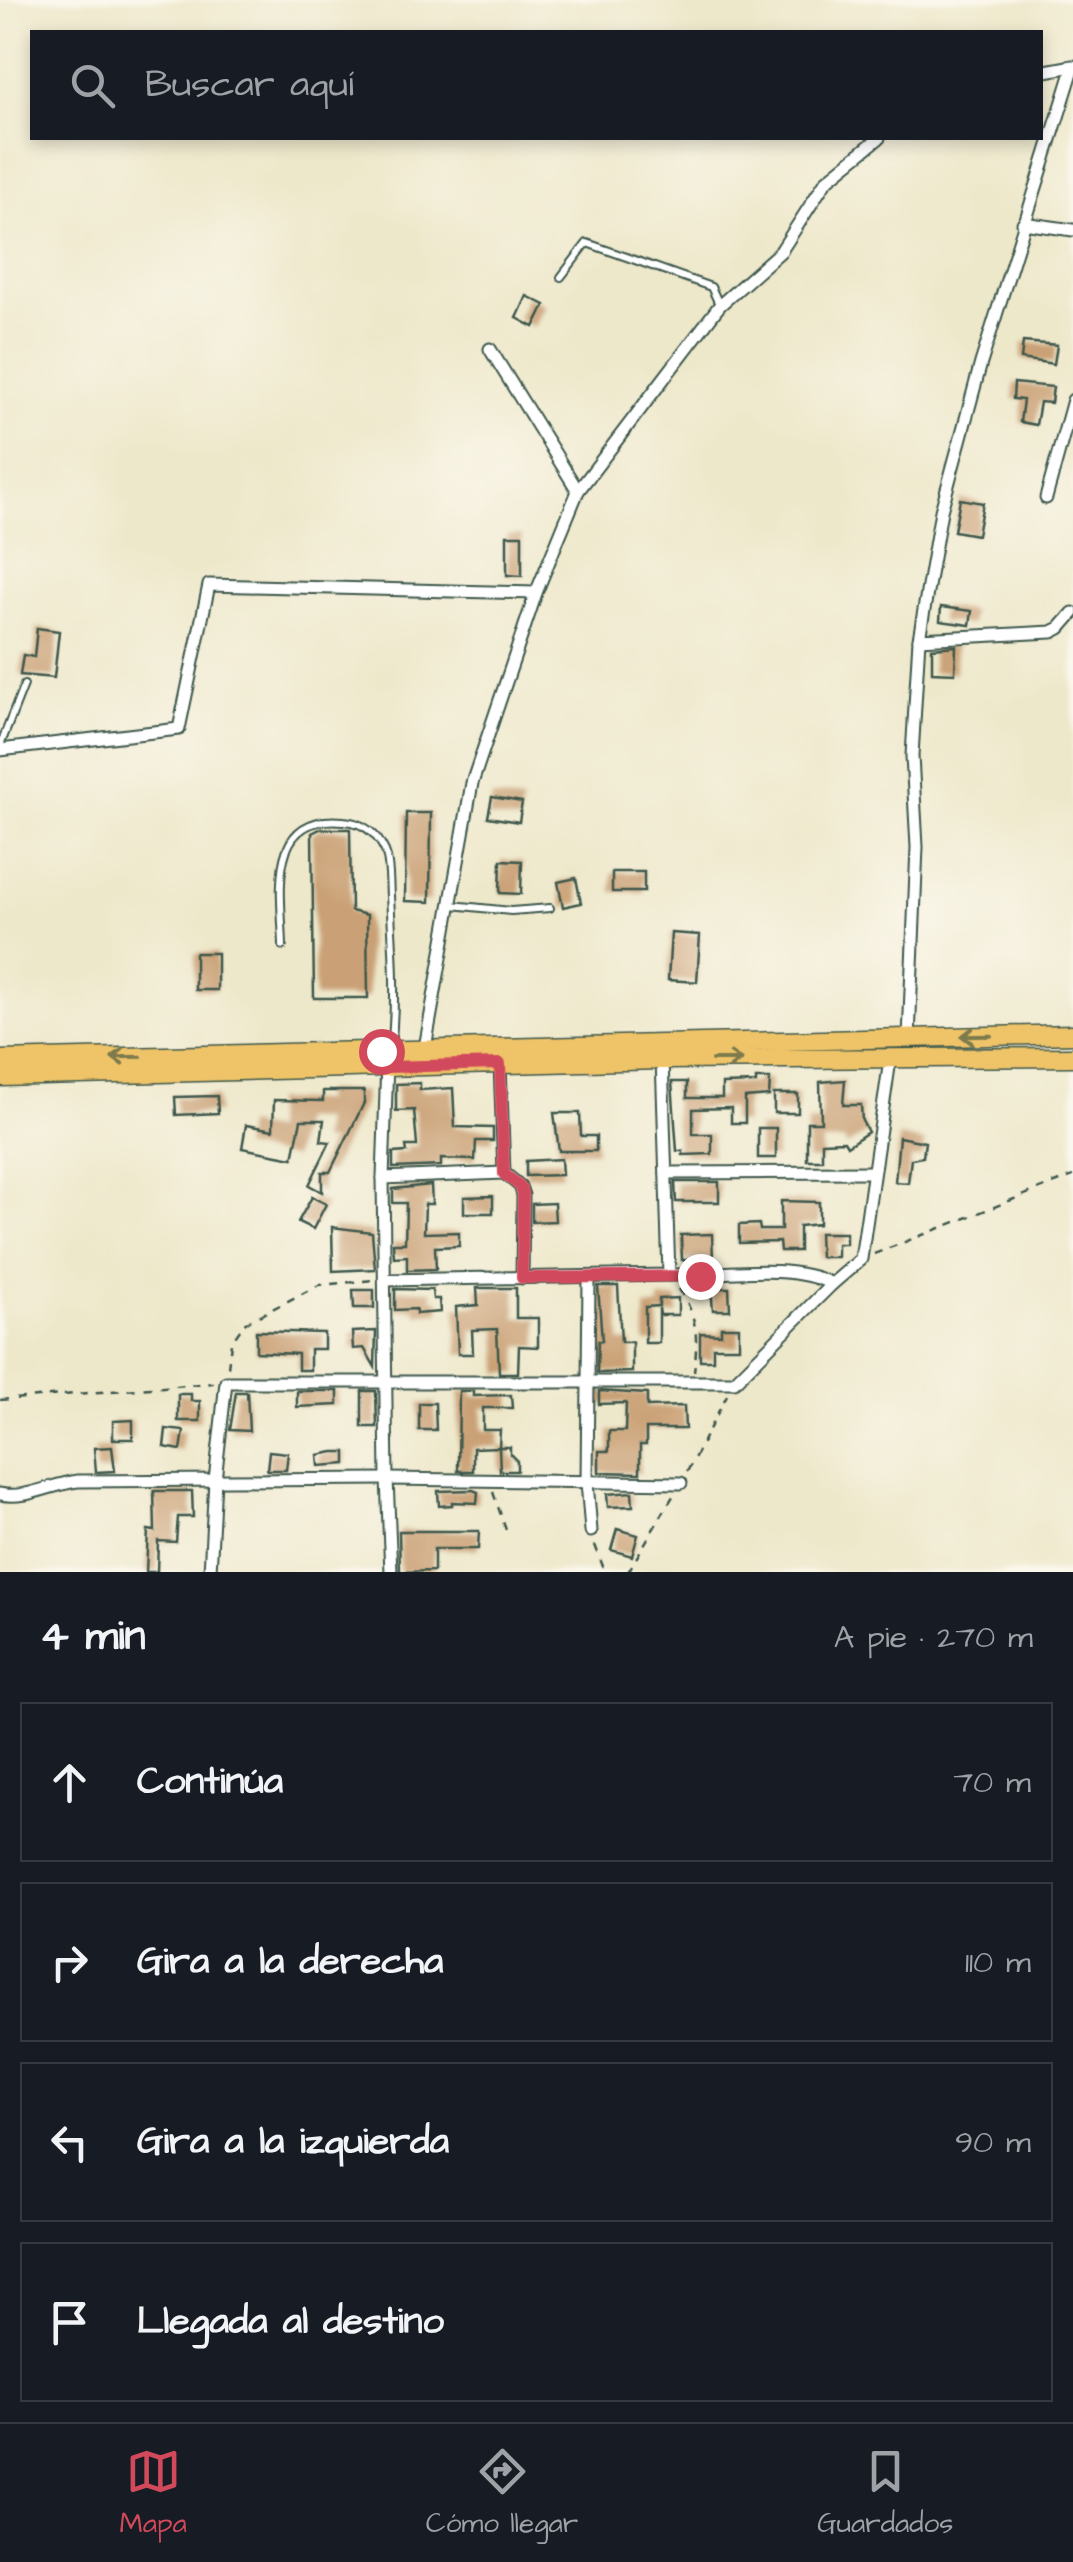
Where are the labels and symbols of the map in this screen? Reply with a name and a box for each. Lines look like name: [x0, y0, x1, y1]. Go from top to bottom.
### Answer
one-way arrow: [960, 1027, 992, 1046]
route start: [359, 1029, 405, 1075]
one-way arrow: [110, 1048, 142, 1067]
one-way arrow: [710, 1050, 743, 1070]
route end: [678, 1254, 724, 1300]

